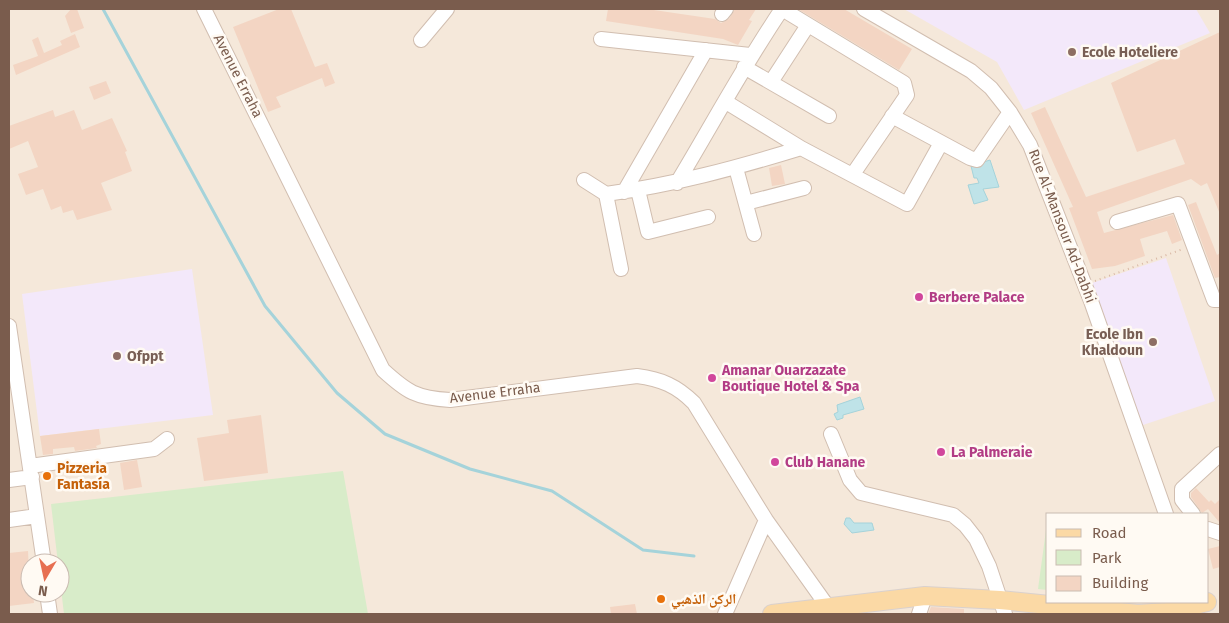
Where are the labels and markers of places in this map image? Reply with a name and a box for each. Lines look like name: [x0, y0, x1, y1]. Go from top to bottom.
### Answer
place label: Ecole Hoteliere: [1082, 44, 1178, 61]
marker: Ecole Hoteliere: [1066, 46, 1078, 58]
place label: Berbere Palace: [929, 289, 1025, 306]
marker: Berbere Palace: [913, 291, 925, 303]
place label: Ecole Ibn Khaldoun: [1082, 326, 1143, 359]
marker: Ecole Ibn Khaldoun: [1147, 336, 1159, 348]
place label: Ofppt: [127, 348, 164, 365]
marker: Ofppt: [111, 350, 123, 362]
place label: Amanar Ouarzazate Boutique Hotel & Spa: [721, 362, 860, 395]
marker: Amanar Ouarzazate Boutique Hotel & Spa: [706, 372, 718, 384]
place label: La Palmeraie: [951, 444, 1033, 461]
marker: La Palmeraie: [935, 446, 947, 458]
place label: Club Hanane: [785, 454, 866, 471]
marker: Club Hanane: [769, 456, 781, 468]
place label: Pizzeria Fantasía: [57, 460, 110, 493]
marker: Pizzeria Fantasía: [41, 470, 53, 482]
place label: الركن الذهبي: [671, 591, 736, 610]
marker: الركن الذهبي: [655, 593, 667, 605]

